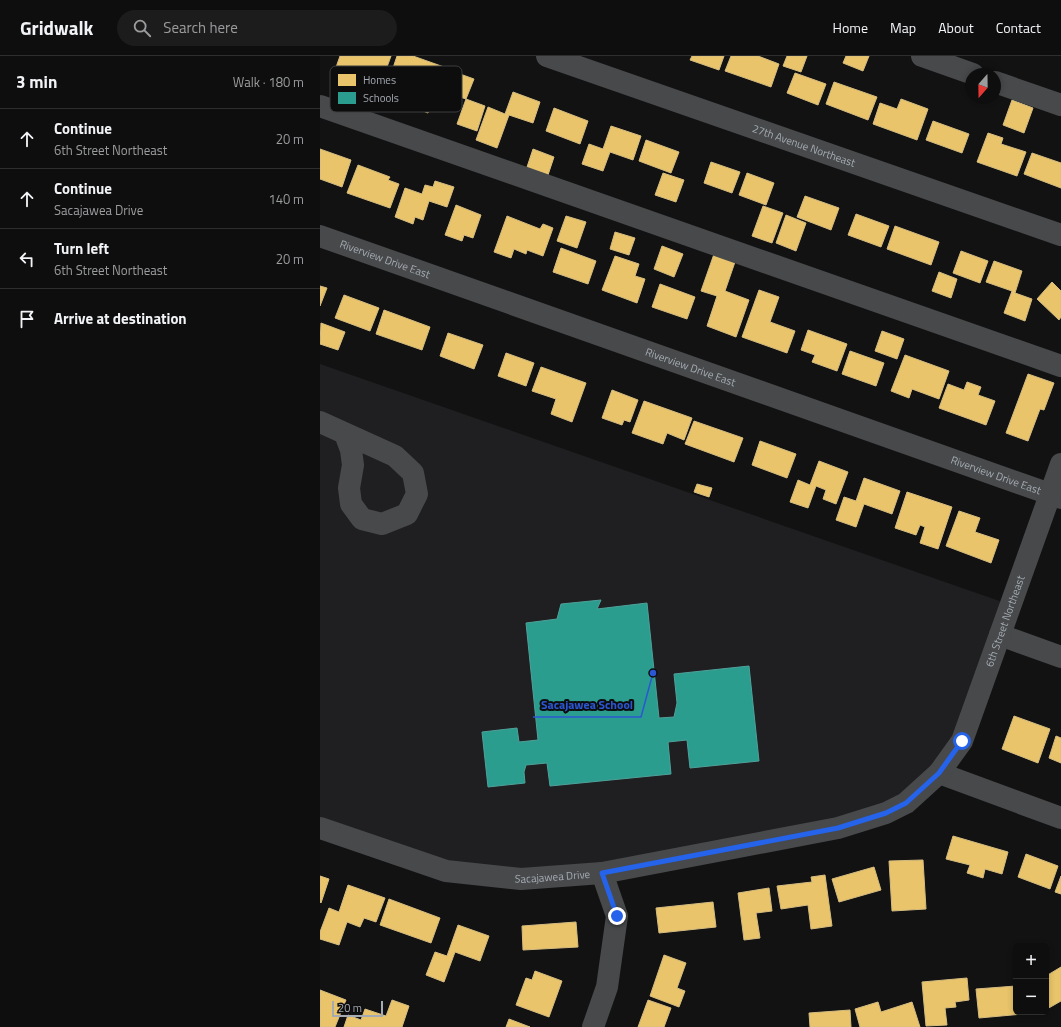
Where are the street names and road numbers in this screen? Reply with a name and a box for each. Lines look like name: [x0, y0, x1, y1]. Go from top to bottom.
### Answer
street label: 27th Avenue Northeast: [750, 120, 858, 171]
street label: Riverview Drive East: [338, 236, 433, 282]
street label: Riverview Drive East: [643, 344, 738, 390]
street label: Riverview Drive East: [949, 452, 1044, 498]
street label: 6th Street Northeast: [981, 573, 1029, 669]
street label: Sacajawea Drive: [514, 866, 591, 887]

